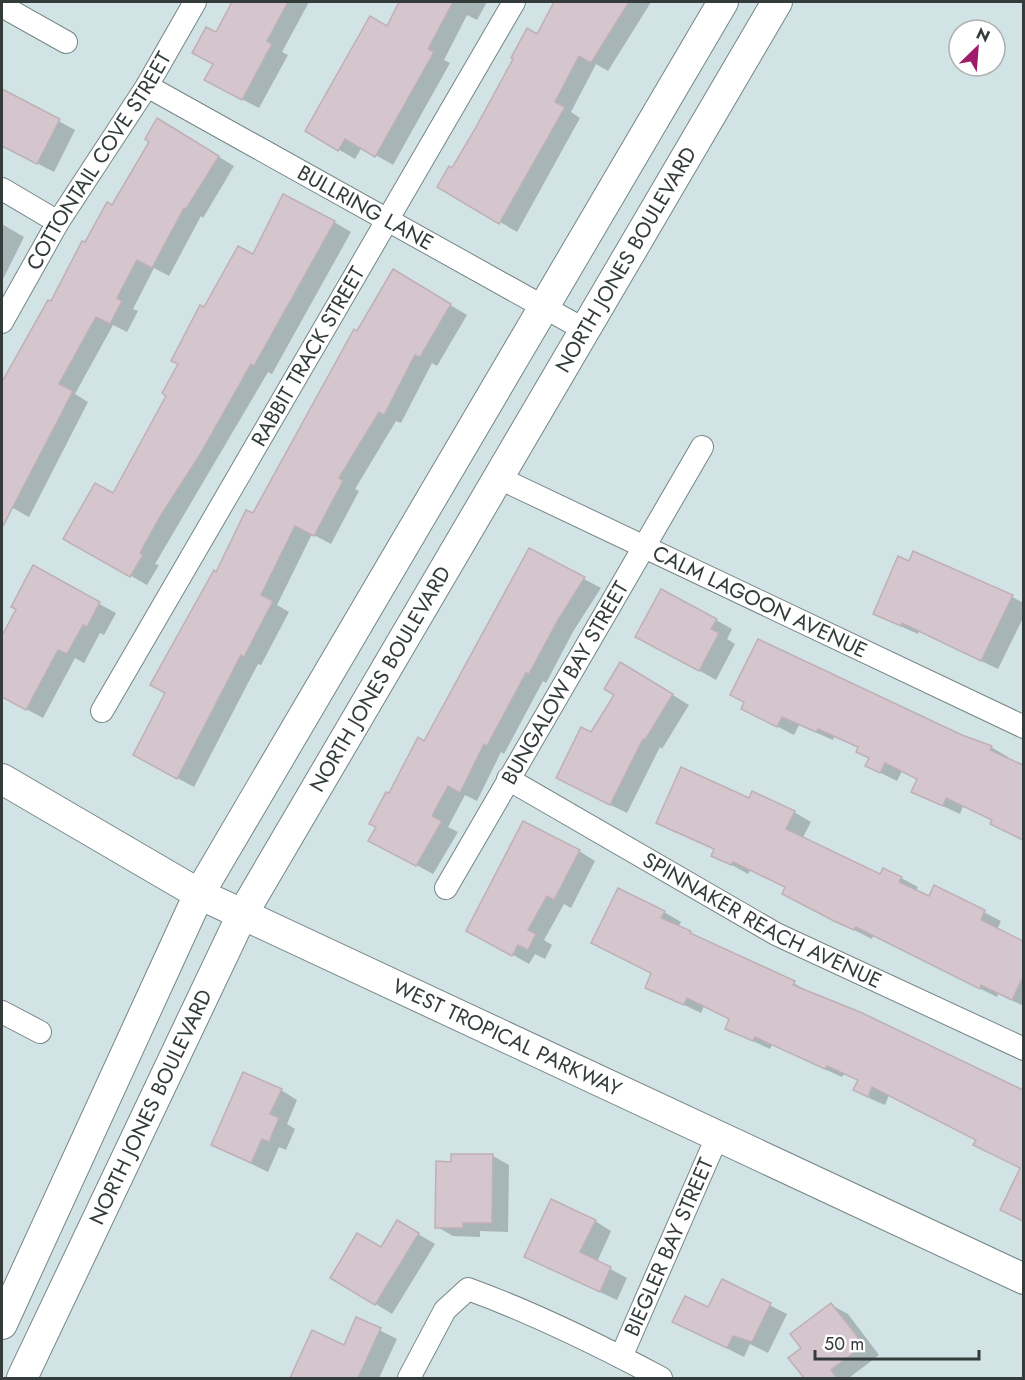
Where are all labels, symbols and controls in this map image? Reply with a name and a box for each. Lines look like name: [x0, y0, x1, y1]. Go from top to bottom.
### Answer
north arrow: [947, 18, 1007, 78]
text: N: [973, 22, 994, 48]
street label: COTTONTAIL COVE STREET: [19, 46, 179, 276]
street label: NORTH JONES BOULEVARD: [548, 141, 704, 378]
street label: BULLRING LANE: [292, 158, 439, 258]
street label: RABBIT TRACK STREET: [244, 261, 372, 452]
street label: CALM LAGOON AVENUE: [648, 538, 872, 665]
street label: NORTH JONES BOULEVARD: [302, 561, 458, 798]
street label: BUNGALOW BAY STREET: [494, 576, 636, 790]
street label: SPINNAKER REACH AVENUE: [637, 845, 886, 996]
street label: WEST TROPICAL PARKWAY: [388, 971, 627, 1104]
street label: NORTH JONES BOULEVARD: [82, 984, 219, 1230]
street label: BIEGLER BAY STREET: [617, 1153, 721, 1341]
scale bar: [815, 1323, 978, 1361]
text: 50 m: [824, 1331, 864, 1357]

